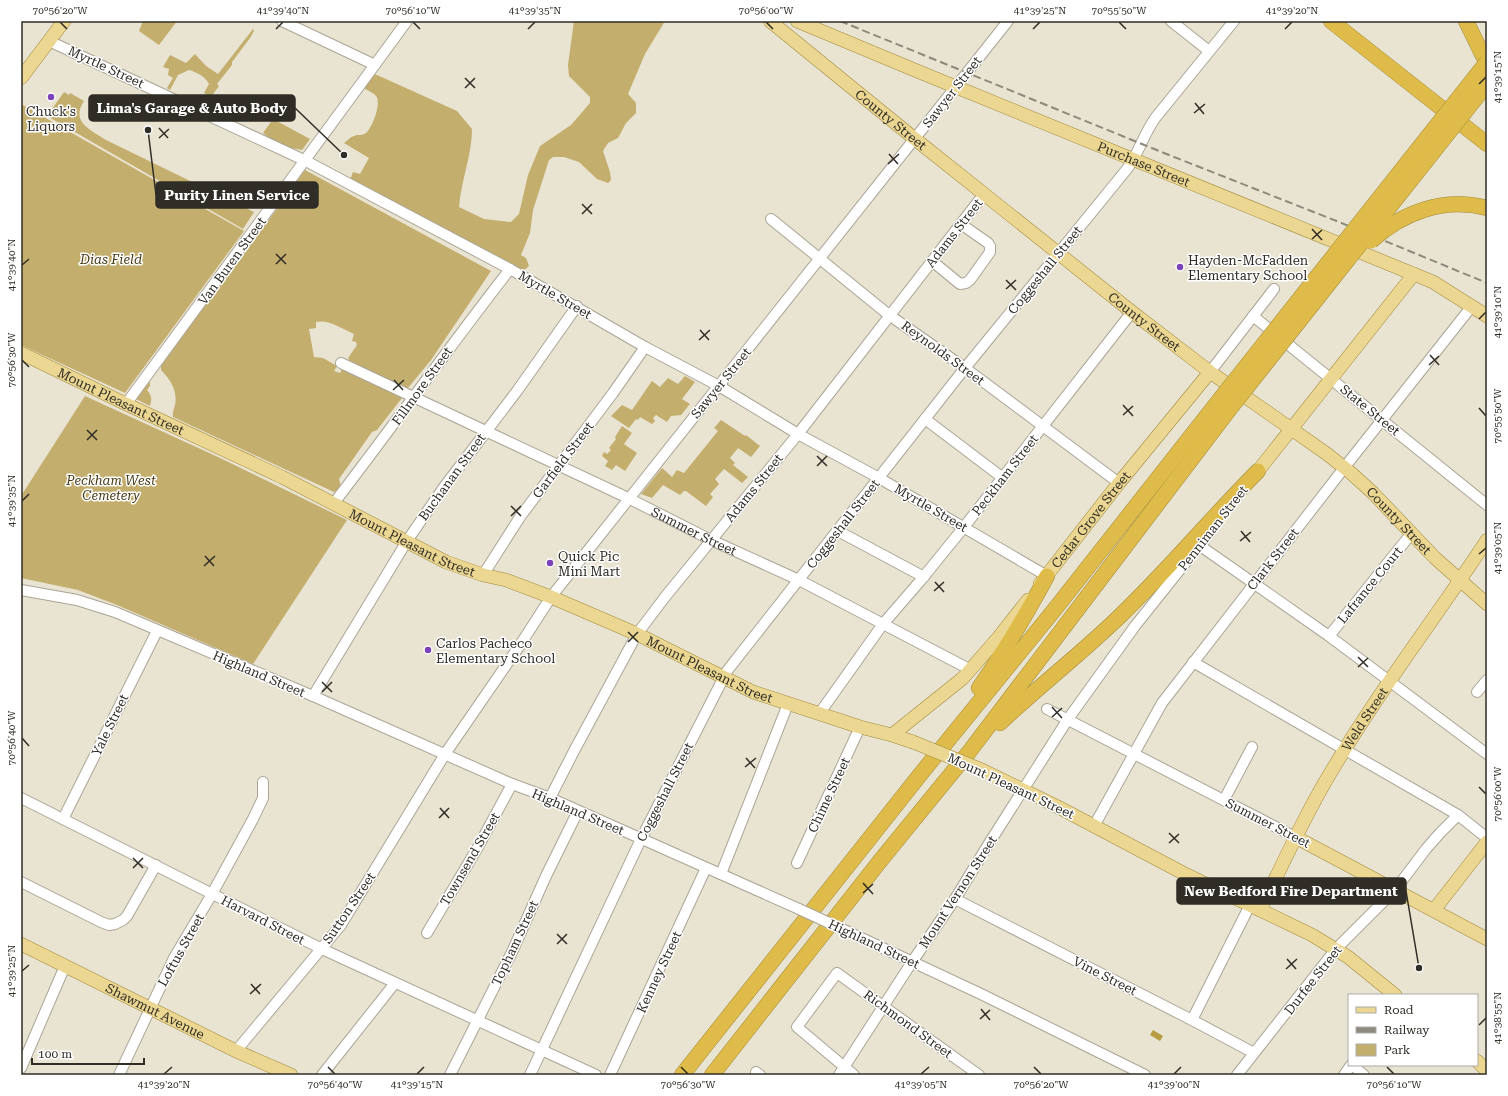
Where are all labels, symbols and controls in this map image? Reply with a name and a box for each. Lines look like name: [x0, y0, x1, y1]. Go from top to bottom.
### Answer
text: 70°56'20"W: [33, 5, 88, 16]
text: 41°39'40"N: [257, 5, 309, 16]
text: 70°56'10"W: [386, 5, 441, 16]
text: 41°39'35"N: [509, 5, 561, 16]
text: 70°56'00"W: [739, 5, 794, 16]
text: 41°39'25"N: [1014, 5, 1066, 16]
text: 70°55'50"W: [1092, 5, 1147, 16]
text: 41°39'20"N: [1266, 5, 1318, 16]
street label: Myrtle Street: [66, 43, 147, 91]
text: 41°39'15"N: [1492, 51, 1503, 103]
street label: Sawyer Street: [919, 53, 985, 131]
street label: County Street: [852, 86, 930, 153]
marker: Chuck's Liquors: [46, 92, 56, 102]
callout: Lima's Garage & Auto Body: [89, 95, 295, 121]
text: Lima's Garage & Auto Body: [97, 100, 288, 116]
place label: Chuck's Liquors: [26, 104, 76, 134]
street label: Purchase Street: [1095, 138, 1192, 189]
callout: Purity Linen Service: [156, 182, 318, 208]
text: Purity Linen Service: [164, 187, 310, 203]
street label: Adams Street: [923, 196, 986, 270]
street label: Van Buren Street: [195, 214, 269, 308]
street label: Coggeshall Street: [1005, 223, 1085, 317]
text: 41°39'40"N: [6, 239, 17, 291]
park label: Dias Field: [79, 252, 142, 267]
place label: Hayden-McFadden Elementary School: [1188, 253, 1309, 283]
marker: Hayden-McFadden Elementary School: [1175, 262, 1185, 272]
street label: Myrtle Street: [516, 268, 594, 322]
text: 41°39'10"N: [1492, 286, 1503, 338]
street label: County Street: [1105, 289, 1184, 354]
street label: Reynolds Street: [899, 318, 988, 388]
text: 70°56'30"W: [6, 332, 17, 387]
street label: Fillmore Street: [389, 344, 455, 428]
street label: Sawyer Street: [688, 345, 754, 421]
street label: Mount Pleasant Street: [55, 365, 187, 438]
street label: State Street: [1337, 381, 1403, 439]
text: 70°55'50"W: [1492, 388, 1503, 443]
street label: Garfield Street: [530, 419, 597, 501]
street label: Buchanan Street: [415, 430, 489, 523]
street label: Peckham Street: [969, 432, 1041, 518]
street label: Adams Street: [722, 451, 786, 525]
street label: Cedar Grove Street: [1048, 468, 1133, 571]
park label: Peckham West Cemetery: [65, 473, 156, 503]
text: 41°39'35"N: [6, 475, 17, 527]
street label: Coggeshall Street: [803, 476, 883, 572]
street label: Myrtle Street: [892, 481, 970, 535]
street label: Penniman Street: [1175, 482, 1251, 574]
street label: County Street: [1364, 484, 1435, 557]
street label: Summer Street: [649, 504, 739, 558]
street label: Mount Pleasant Street: [347, 506, 477, 579]
text: 41°39'05"N: [1492, 522, 1503, 574]
street label: Clark Street: [1244, 525, 1302, 593]
street label: Lafrance Court: [1334, 543, 1406, 626]
place label: Quick Pic Mini Mart: [558, 549, 620, 579]
marker: Quick Pic Mini Mart: [545, 558, 555, 568]
street label: Mount Pleasant Street: [644, 632, 775, 705]
place label: Carlos Pacheco Elementary School: [436, 636, 555, 666]
marker: Carlos Pacheco Elementary School: [423, 645, 433, 655]
street label: Highland Street: [211, 648, 308, 700]
street label: Weld Street: [1338, 684, 1391, 753]
street label: Yale Street: [89, 692, 131, 758]
text: 70°56'40"W: [6, 710, 17, 765]
street label: Coggeshall Street: [634, 740, 697, 844]
street label: Mount Pleasant Street: [945, 750, 1077, 822]
street label: Chime Street: [805, 755, 853, 835]
text: 70°56'00"W: [1492, 766, 1503, 821]
street label: Highland Street: [530, 786, 627, 838]
street label: Summer Street: [1223, 795, 1313, 851]
street label: Townsend Street: [437, 810, 503, 908]
street label: Mount Vernon Street: [916, 833, 1000, 951]
street label: Sutton Street: [320, 869, 378, 947]
callout: New Bedford Fire Department: [1177, 878, 1406, 904]
text: New Bedford Fire Department: [1184, 883, 1398, 899]
street label: Harvard Street: [219, 892, 307, 948]
street label: Topham Street: [489, 898, 541, 988]
street label: Loftus Street: [155, 911, 207, 989]
street label: Highland Street: [826, 916, 922, 972]
street label: Kenney Street: [634, 929, 685, 1015]
street label: Durfee Street: [1281, 942, 1345, 1017]
text: 41°39'25"N: [6, 945, 17, 997]
street label: Vine Street: [1071, 954, 1139, 998]
street label: Shawmut Avenue: [103, 980, 207, 1042]
street label: Richmond Street: [861, 987, 955, 1061]
text: 41°38'55"N: [1492, 992, 1503, 1044]
legend: [1348, 994, 1478, 1066]
text: Road: [1384, 1003, 1414, 1017]
text: Railway: [1384, 1023, 1430, 1037]
scale bar: [32, 1040, 144, 1066]
text: Park: [1384, 1043, 1411, 1057]
text: 100 m: [38, 1047, 72, 1061]
text: 41°39'20"N: [138, 1079, 190, 1090]
text: 70°56'40"W: [308, 1079, 363, 1090]
text: 41°39'15"N: [391, 1079, 443, 1090]
text: 70°56'30"W: [661, 1079, 716, 1090]
text: 41°39'05"N: [895, 1079, 947, 1090]
text: 70°56'20"W: [1014, 1079, 1069, 1090]
text: 41°39'00"N: [1148, 1079, 1200, 1090]
text: 70°56'10"W: [1367, 1079, 1422, 1090]

